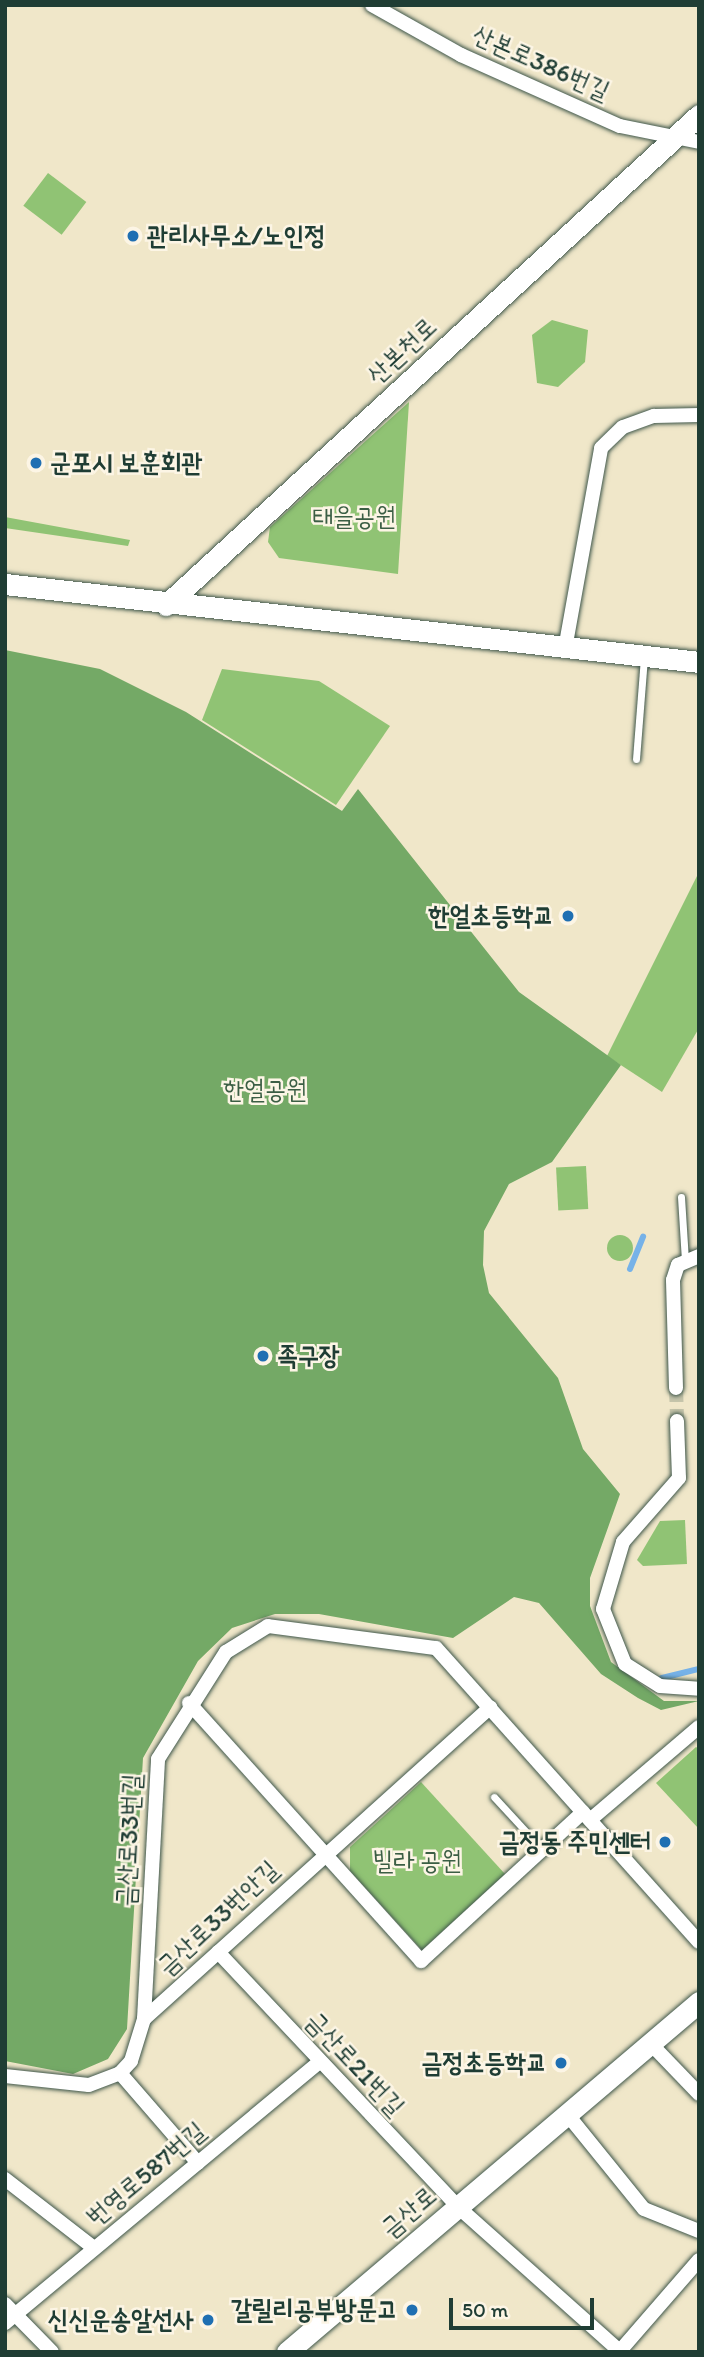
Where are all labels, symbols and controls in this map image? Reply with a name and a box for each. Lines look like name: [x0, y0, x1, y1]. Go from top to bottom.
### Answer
street label: 산본로386번길: [468, 19, 614, 107]
place label: 관리사무소/노인정: [147, 220, 325, 252]
marker: 관리사무소/노인정: [125, 228, 141, 244]
street label: 산본천로: [361, 311, 443, 391]
place label: 군포시 보훈회관: [50, 447, 202, 479]
marker: 군포시 보훈회관: [28, 455, 44, 471]
park label: 태을공원: [312, 501, 396, 533]
place label: 한얼초등학교: [428, 900, 554, 932]
marker: 한얼초등학교: [560, 908, 576, 924]
park label: 한얼공원: [223, 1074, 307, 1106]
place label: 족구장: [277, 1340, 340, 1372]
marker: 족구장: [255, 1348, 271, 1364]
street label: 금산로33번길: [110, 1773, 148, 1907]
place label: 금정동 주민센터: [499, 1826, 651, 1858]
marker: 금정동 주민센터: [657, 1834, 673, 1850]
park label: 빌라 공원: [372, 1845, 462, 1877]
street label: 금산로33번안길: [151, 1854, 285, 1982]
street label: 금산로21번길: [299, 2006, 411, 2122]
place label: 금정초등학교: [421, 2047, 547, 2079]
marker: 금정초등학교: [553, 2055, 569, 2071]
street label: 번영로587번길: [80, 2115, 212, 2233]
street label: 금산로: [375, 2180, 443, 2244]
scale bar: [452, 2284, 597, 2328]
place label: 갈릴리공부방문고: [231, 2294, 398, 2326]
text: 50 m: [462, 2297, 508, 2322]
marker: 갈릴리공부방문고: [404, 2302, 420, 2318]
place label: 신신운송알선사: [48, 2304, 194, 2336]
marker: 신신운송알선사: [200, 2312, 216, 2328]

